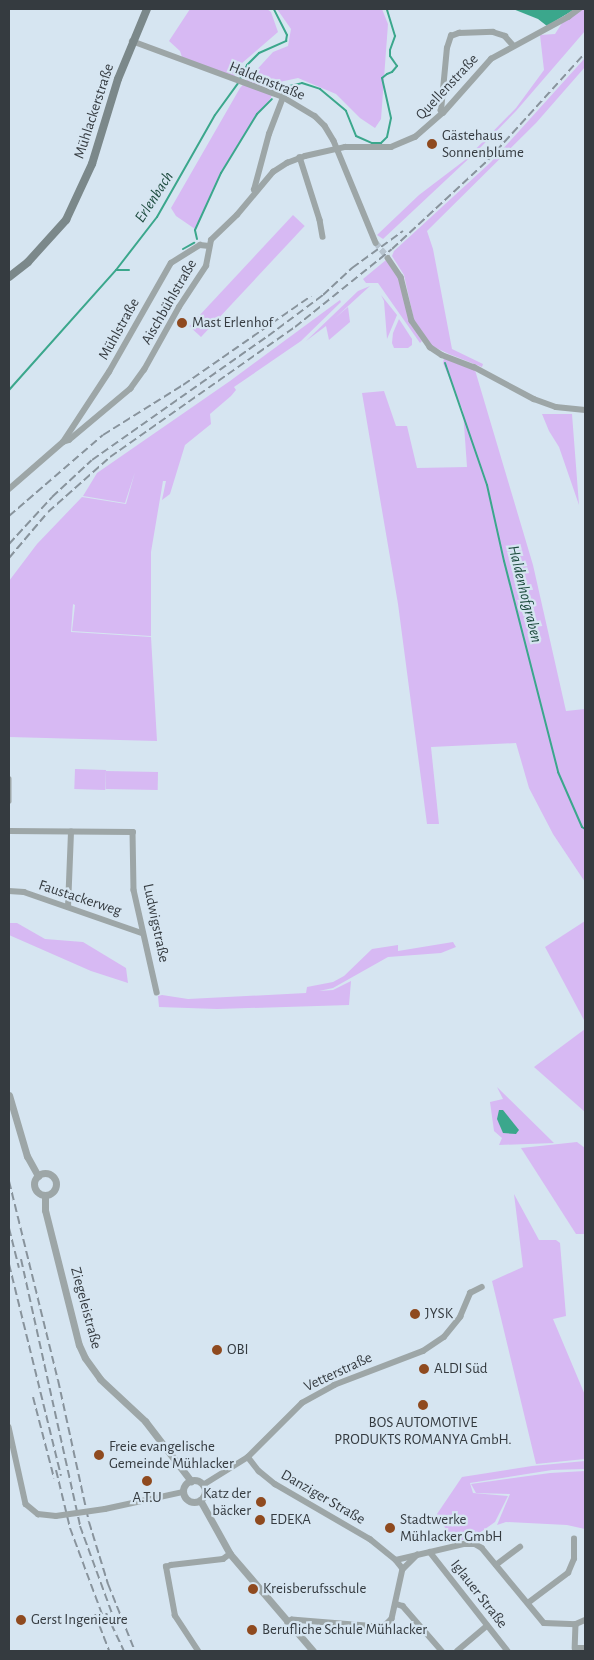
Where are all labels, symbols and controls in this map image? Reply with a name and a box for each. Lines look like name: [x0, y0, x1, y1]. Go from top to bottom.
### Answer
street label: Quellenstraße: [412, 50, 482, 124]
street label: Haldenstraße: [226, 58, 308, 104]
street label: Mühlackerstraße: [70, 61, 118, 161]
place label: Gästehaus Sonnenblume: [442, 126, 524, 161]
marker: Gästehaus Sonnenblume: [426, 138, 438, 150]
water label: Erlenbach: [130, 168, 178, 226]
street label: Aischbühlstraße: [137, 256, 201, 348]
street label: Mühlstraße: [95, 295, 143, 363]
place label: Mast Erlenhof: [192, 314, 273, 332]
marker: Mast Erlenhof: [176, 317, 188, 329]
water label: Haldenhofgraben: [504, 543, 546, 645]
street label: Faustackerweg: [36, 876, 124, 920]
street label: Ludwigstraße: [139, 882, 173, 964]
street label: Ziegeleistraße: [66, 1265, 106, 1351]
place label: JYSK: [425, 1305, 453, 1323]
marker: JYSK: [409, 1308, 421, 1320]
place label: OBI: [227, 1341, 249, 1359]
marker: OBI: [211, 1344, 223, 1356]
street label: Vetterstraße: [301, 1348, 375, 1396]
place label: ALDI Süd: [434, 1360, 488, 1378]
marker: ALDI Süd: [418, 1363, 430, 1375]
marker: BOS AUTOMOTIVE PRODUKTS ROMANYA GmbH.: [417, 1399, 429, 1411]
place label: BOS AUTOMOTIVE PRODUKTS ROMANYA GmbH.: [334, 1413, 512, 1448]
place label: Freie evangelische Gemeinde Mühlacker: [109, 1437, 234, 1472]
marker: Freie evangelische Gemeinde Mühlacker: [93, 1449, 105, 1461]
street label: Danziger Straße: [278, 1466, 368, 1528]
marker: A.T.U: [141, 1475, 153, 1487]
place label: Katz der bäcker: [203, 1484, 251, 1519]
place label: A.T.U: [132, 1489, 162, 1507]
marker: Katz der bäcker: [255, 1496, 267, 1508]
place label: Stadtwerke Mühlacker GmbH: [400, 1510, 503, 1545]
place label: EDEKA: [270, 1511, 311, 1529]
marker: EDEKA: [254, 1514, 266, 1526]
marker: Stadtwerke Mühlacker GmbH: [384, 1522, 396, 1534]
street label: Iglauer Straße: [447, 1556, 511, 1632]
place label: Kreisberufsschule: [263, 1580, 366, 1598]
marker: Kreisberufsschule: [247, 1583, 259, 1595]
place label: Gerst Ingenieure: [31, 1611, 128, 1629]
marker: Gerst Ingenieure: [15, 1614, 27, 1626]
place label: Berufliche Schule Mühlacker: [262, 1621, 427, 1639]
marker: Berufliche Schule Mühlacker: [246, 1624, 258, 1636]

